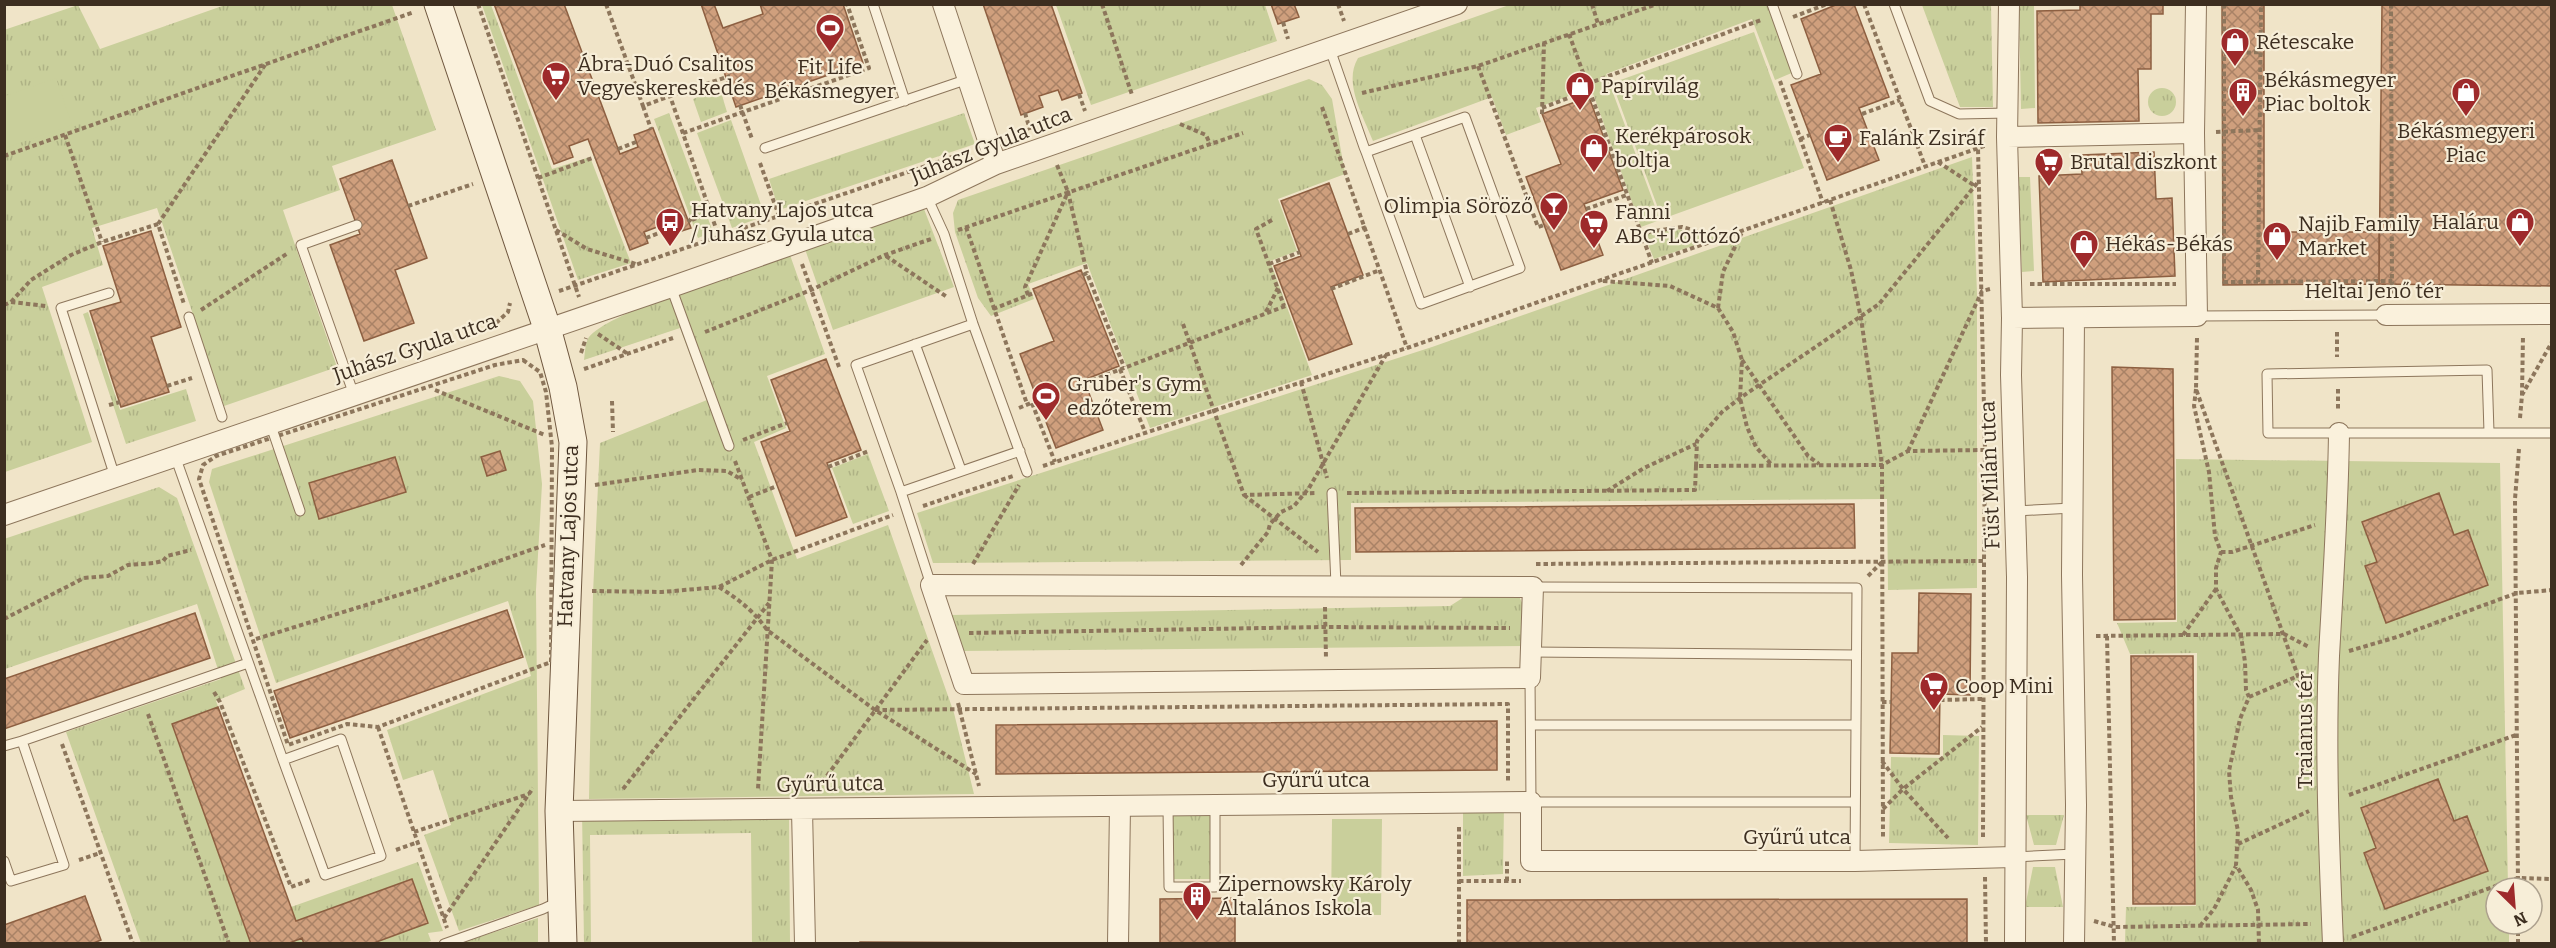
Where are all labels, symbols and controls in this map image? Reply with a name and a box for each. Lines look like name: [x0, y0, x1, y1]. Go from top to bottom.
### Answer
sports icon: Fit Life Békásmegyer: [814, 12, 846, 54]
shop icon: Rétescake: [2219, 26, 2251, 68]
place label: Rétescake: [2256, 29, 2354, 55]
place label: Ábra-Duó Csalitos Vegyeskereskedés: [577, 51, 755, 101]
place label: Fit Life Békásmegyer: [764, 54, 896, 104]
supermarket icon: Ábra-Duó Csalitos Vegyeskereskedés: [540, 60, 572, 102]
place label: Békásmegyer Piac boltok: [2264, 67, 2396, 117]
shop icon: Papírvilág: [1564, 70, 1596, 112]
place label: Papírvilág: [1601, 73, 1699, 99]
building icon: Békásmegyer Piac boltok: [2227, 76, 2259, 118]
shop icon: Békásmegyeri Piac: [2450, 76, 2482, 118]
street label: Juhász Gyula utca: [906, 101, 1076, 190]
place label: Békásmegyeri Piac: [2397, 118, 2535, 168]
cafe icon: Falánk Zsiráf: [1822, 122, 1854, 164]
place label: Kerékpárosok boltja: [1615, 123, 1751, 173]
place label: Falánk Zsiráf: [1859, 125, 1986, 151]
shop icon: Kerékpárosok boltja: [1578, 132, 1610, 174]
supermarket icon: Brutal diszkont: [2033, 146, 2065, 188]
place label: Brutal diszkont: [2070, 149, 2218, 175]
bar icon: Olimpia Söröző: [1538, 190, 1570, 232]
place label: Olimpia Söröző: [1384, 193, 1533, 219]
place label: Hatvany Lajos utca / Juhász Gyula utca: [691, 197, 874, 247]
place label: Fanni ABC+Lottózó: [1615, 199, 1741, 249]
bus stop icon: Hatvany Lajos utca / Juhász Gyula utca: [654, 206, 686, 248]
shop icon: Haláru: [2504, 206, 2536, 248]
supermarket icon: Fanni ABC+Lottózó: [1578, 208, 1610, 250]
place label: Haláru: [2432, 209, 2499, 235]
place label: Najib Family Market: [2298, 211, 2421, 261]
shop icon: Najib Family Market: [2261, 220, 2293, 262]
shop icon: Hékás-Békás: [2068, 228, 2100, 270]
place label: Hékás-Békás: [2105, 231, 2233, 257]
street label: Heltai Jenő tér: [2304, 278, 2444, 304]
street label: Juhász Gyula utca: [329, 308, 501, 389]
place label: Gruber's Gym edzőterem: [1067, 371, 1202, 421]
sports icon: Gruber's Gym edzőterem: [1030, 380, 1062, 422]
street label: Füst Milán utca: [1974, 400, 2006, 550]
street label: Hatvany Lajos utca: [552, 444, 584, 628]
supermarket icon: Coop Mini: [1918, 670, 1950, 712]
street label: Traianus tér: [2292, 671, 2318, 789]
place label: Coop Mini: [1955, 673, 2053, 699]
street label: Gyűrű utca: [1262, 767, 1370, 793]
street label: Gyűrű utca: [776, 770, 885, 798]
street label: Gyűrű utca: [1743, 824, 1851, 850]
place label: Zipernowsky Károly Általános Iskola: [1218, 871, 1412, 921]
north arrow: [2484, 876, 2544, 936]
building icon: Zipernowsky Károly Általános Iskola: [1181, 880, 1213, 922]
text: N: [2511, 908, 2530, 930]

